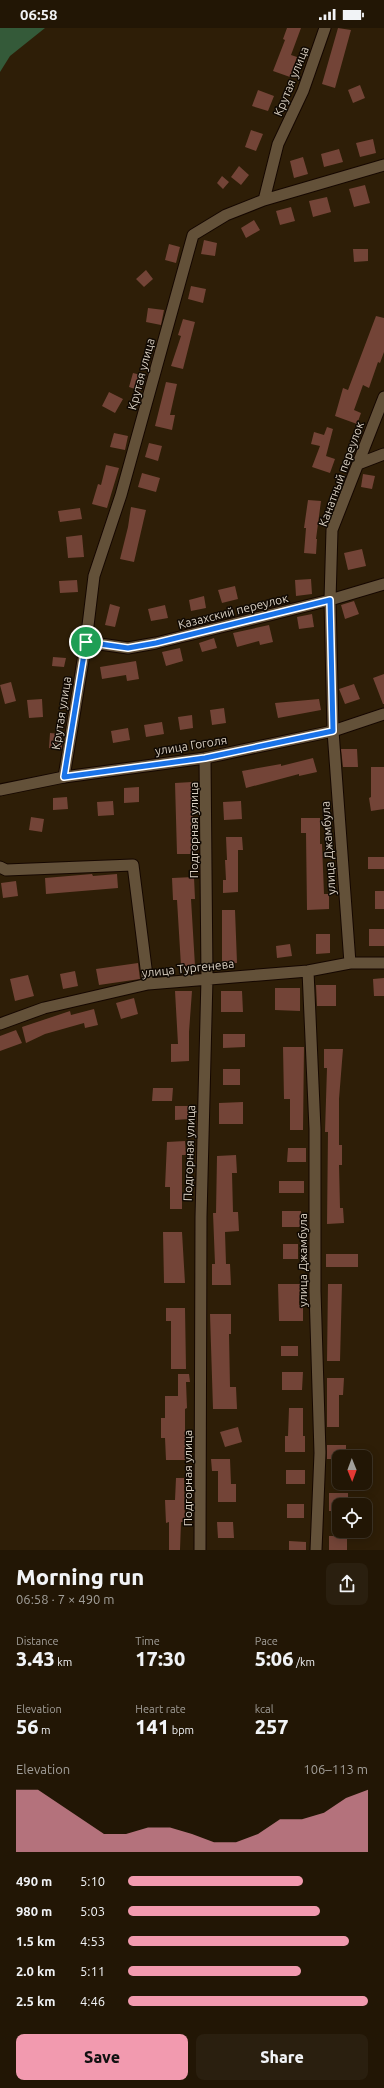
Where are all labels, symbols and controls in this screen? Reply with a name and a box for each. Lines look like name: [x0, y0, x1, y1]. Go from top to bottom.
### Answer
text: 06:58: [20, 6, 58, 23]
street label: Крутая улица: [271, 44, 311, 118]
street label: Крутая улица: [125, 337, 157, 411]
street label: Канатный переулок: [316, 420, 366, 528]
street label: Казахский переулок: [177, 591, 289, 631]
pin: [69, 625, 103, 659]
icon: arrive: [75, 631, 97, 653]
street label: Крутая улица: [49, 675, 73, 751]
street label: улица Гоголя: [154, 733, 228, 757]
street label: Подгорная улица: [187, 782, 200, 878]
street label: улица Джамбула: [318, 801, 338, 895]
street label: улица Тургенева: [141, 957, 235, 979]
street label: Подгорная улица: [181, 1105, 197, 1201]
street label: улица Джамбула: [296, 1213, 309, 1307]
street label: Подгорная улица: [181, 1430, 194, 1526]
north arrow: [332, 1450, 372, 1490]
map controls: [332, 1450, 372, 1538]
button: locate: [332, 1498, 372, 1538]
button: share: [326, 1563, 368, 1605]
text: Morning run: [16, 1564, 144, 1589]
text: 06:58 · 7 × 490 m: [16, 1592, 115, 1606]
text: Distance: [16, 1635, 59, 1647]
text: Time: [135, 1635, 160, 1647]
text: Pace: [255, 1635, 278, 1647]
text: 3.43: [16, 1647, 55, 1670]
text: 17:30: [135, 1647, 185, 1670]
text: 5:06: [255, 1647, 293, 1670]
text: km: [55, 1656, 72, 1668]
text: /km: [293, 1656, 315, 1668]
text: Elevation: [16, 1703, 62, 1715]
text: Heart rate: [135, 1703, 186, 1715]
text: kcal: [255, 1703, 274, 1715]
text: 56: [16, 1715, 39, 1738]
text: 141: [135, 1715, 169, 1738]
text: 257: [255, 1715, 289, 1738]
text: m: [39, 1724, 51, 1736]
text: bpm: [169, 1724, 194, 1736]
text: Elevation: [16, 1762, 70, 1776]
text: 106–113 m: [303, 1762, 368, 1776]
text: 490 m: [16, 1874, 52, 1888]
text: 5:10: [80, 1874, 105, 1888]
text: 980 m: [16, 1904, 52, 1918]
text: 5:03: [80, 1904, 105, 1918]
text: 1.5 km: [16, 1934, 55, 1948]
text: 4:53: [80, 1934, 105, 1948]
text: 2.0 km: [16, 1964, 55, 1978]
text: 5:11: [80, 1964, 105, 1978]
text: 2.5 km: [16, 1994, 55, 2008]
text: 4:46: [80, 1994, 105, 2008]
button: Save: [16, 2034, 188, 2080]
button: Share: [196, 2034, 368, 2080]

